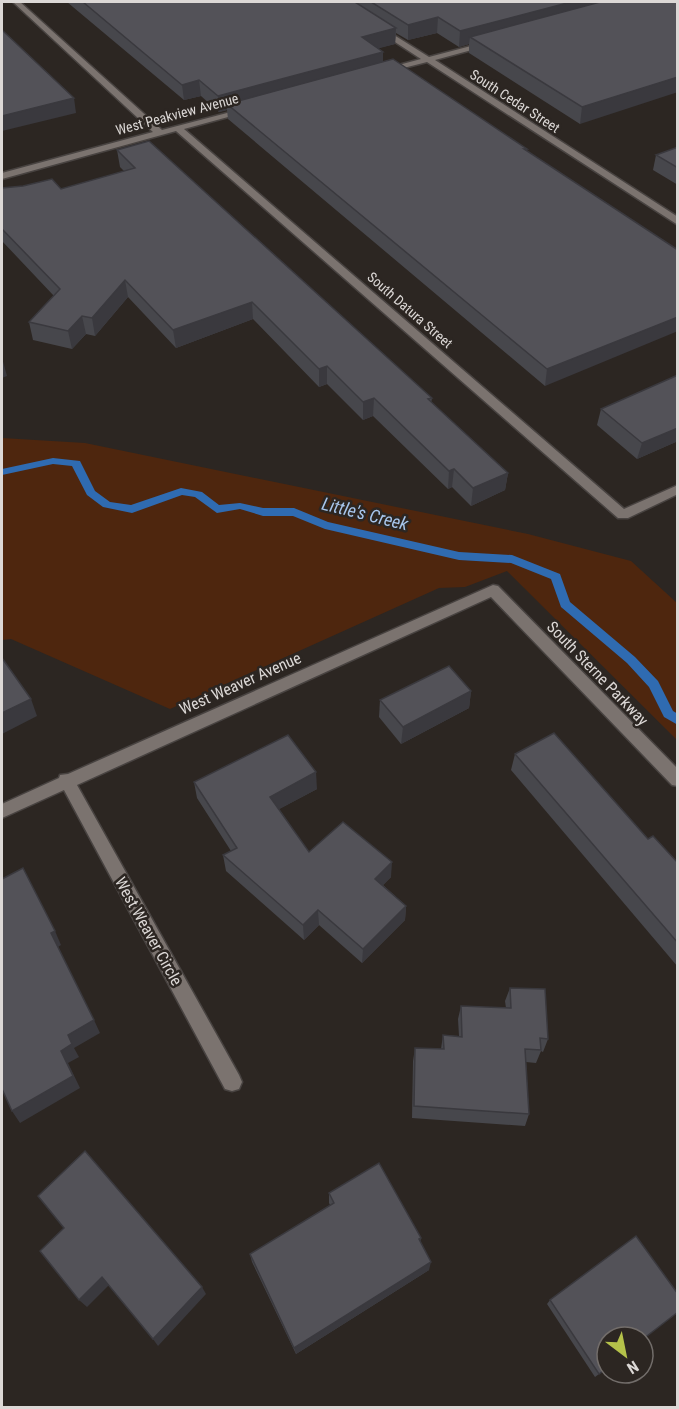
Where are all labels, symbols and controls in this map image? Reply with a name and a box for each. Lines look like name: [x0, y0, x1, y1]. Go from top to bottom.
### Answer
street label: South Cedar Street: [467, 66, 563, 136]
street label: West Peakview Avenue: [114, 90, 241, 138]
street label: South Datura Street: [364, 269, 456, 351]
water label: Little's Creek: [320, 493, 412, 535]
street label: South Sterne Parkway: [543, 617, 653, 730]
street label: West Weaver Avenue: [177, 648, 304, 719]
street label: West Weaver Circle: [111, 874, 186, 989]
north arrow: [595, 1325, 655, 1385]
text: N: [623, 1357, 642, 1378]

